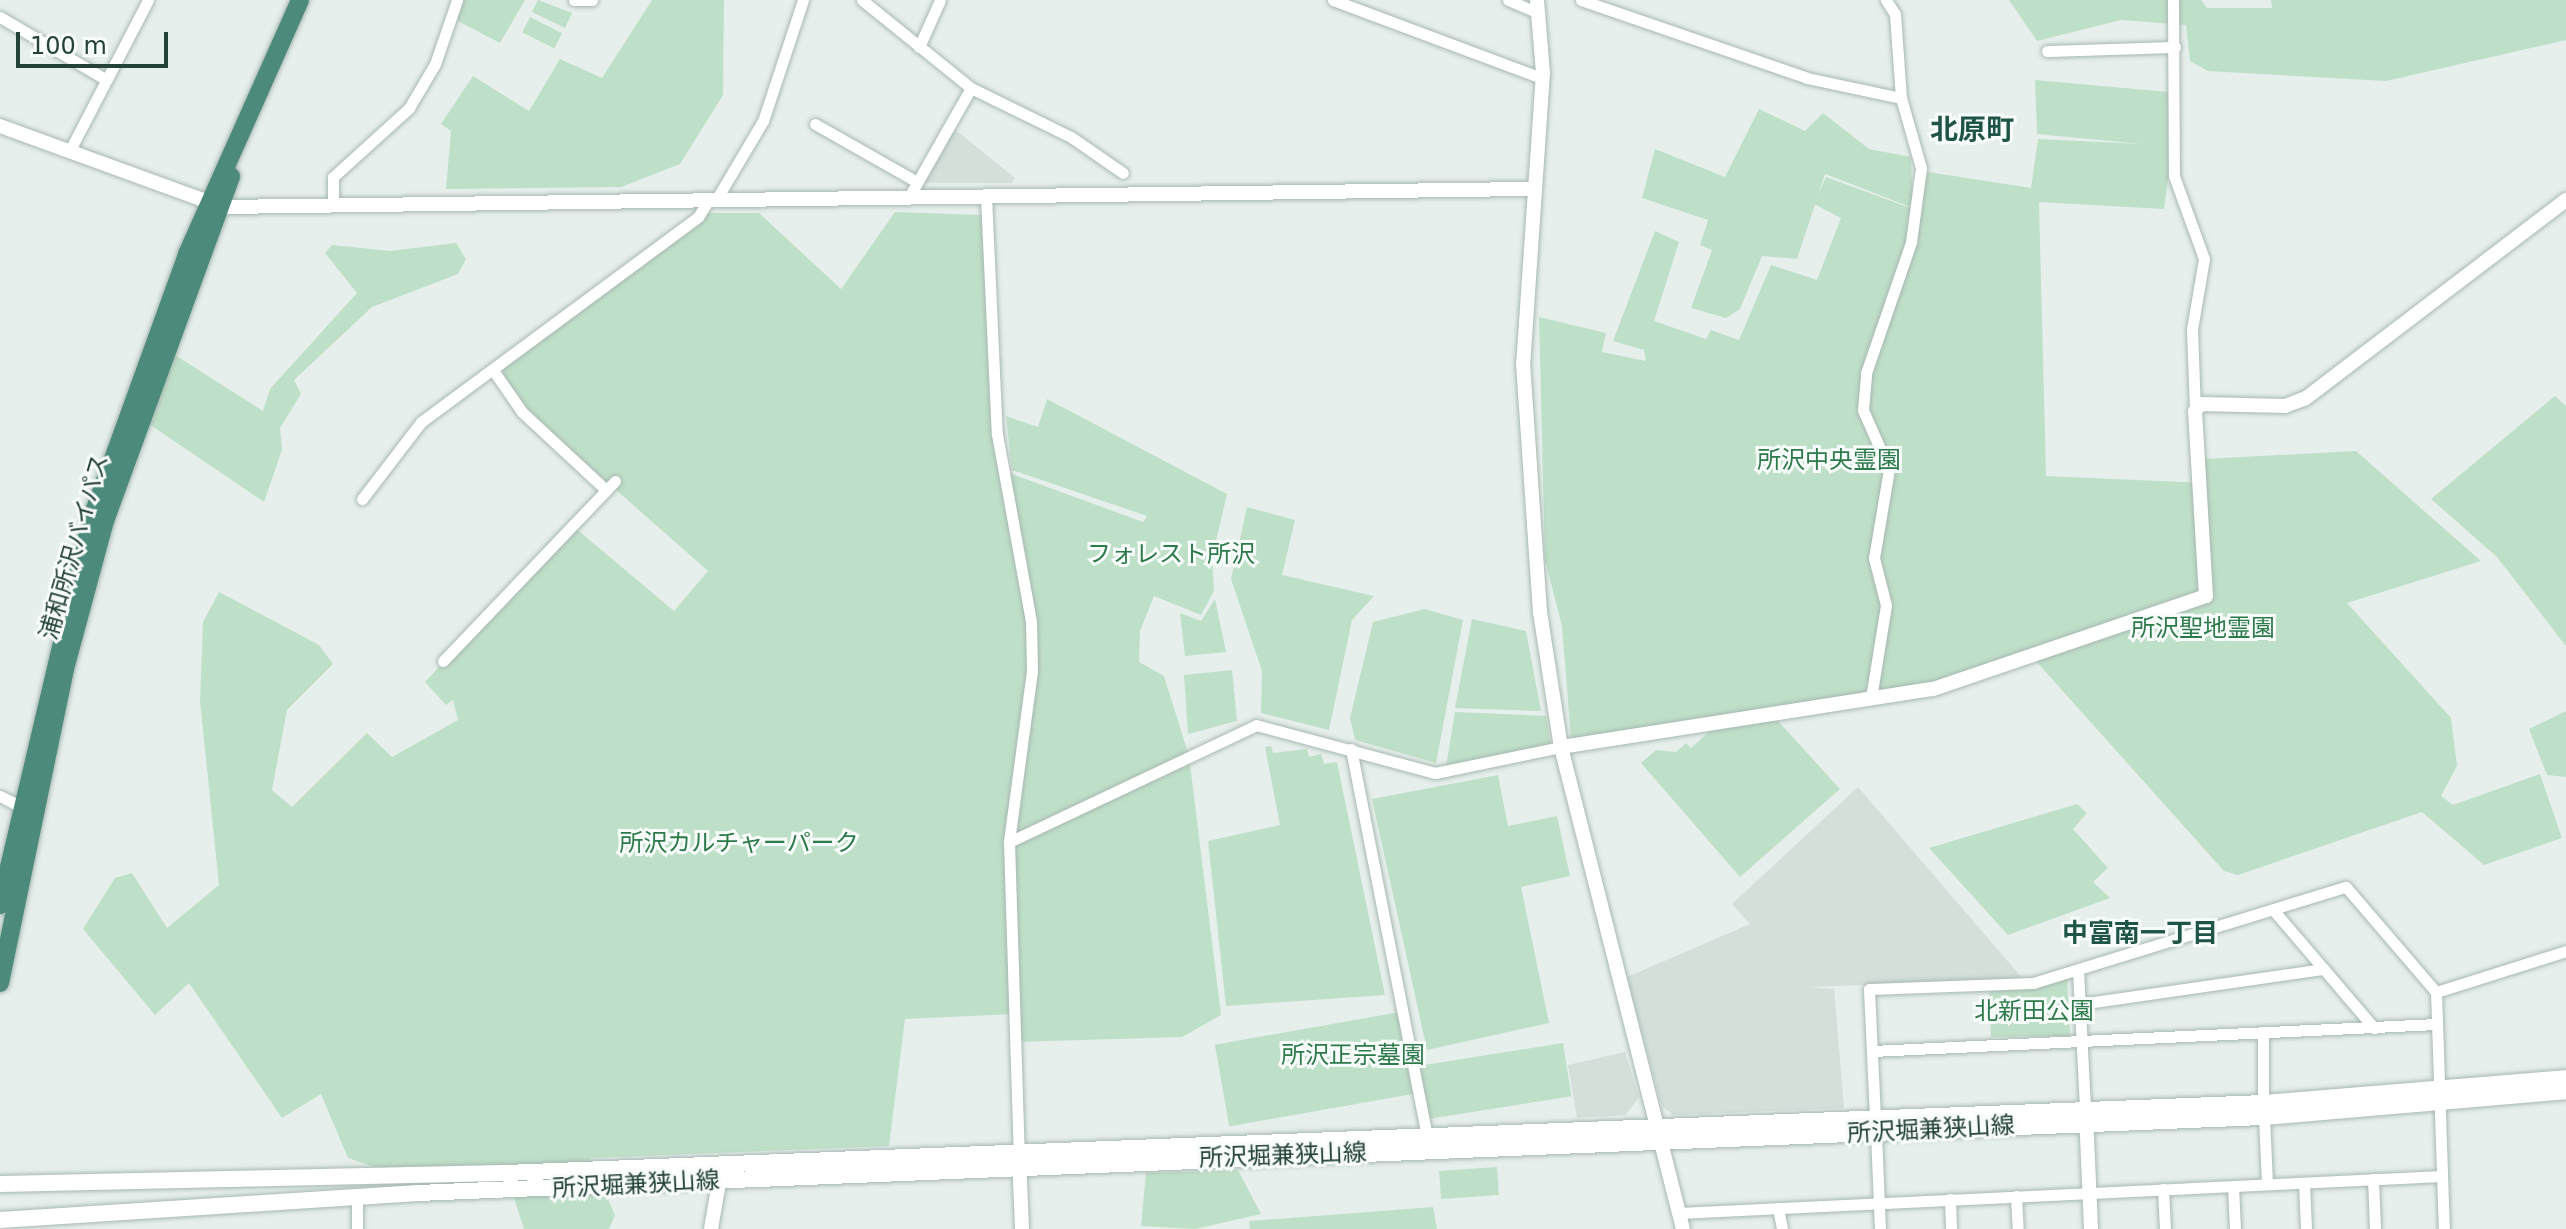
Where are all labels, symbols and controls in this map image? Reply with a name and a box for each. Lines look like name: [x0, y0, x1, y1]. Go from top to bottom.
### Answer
scale bar: [20, 16, 172, 66]
text: 100 m: [30, 32, 107, 60]
district label: 北原町: [1930, 113, 2014, 147]
park label: 所沢中央霊園: [1757, 447, 1901, 475]
street label: 浦和所沢バイパス: [35, 451, 115, 643]
park label: フォレスト所沢: [1087, 541, 1255, 569]
park label: 所沢聖地霊園: [2131, 615, 2275, 643]
park label: 所沢カルチャーパーク: [619, 830, 859, 858]
district label: 中富南一丁目: [2062, 918, 2218, 950]
park label: 北新田公園: [1974, 998, 2094, 1026]
park label: 所沢正宗墓園: [1281, 1042, 1425, 1070]
street label: 所沢堀兼狭山線: [1846, 1111, 2016, 1149]
street label: 所沢堀兼狭山線: [1199, 1139, 1367, 1173]
street label: 所沢堀兼狭山線: [551, 1166, 721, 1204]

